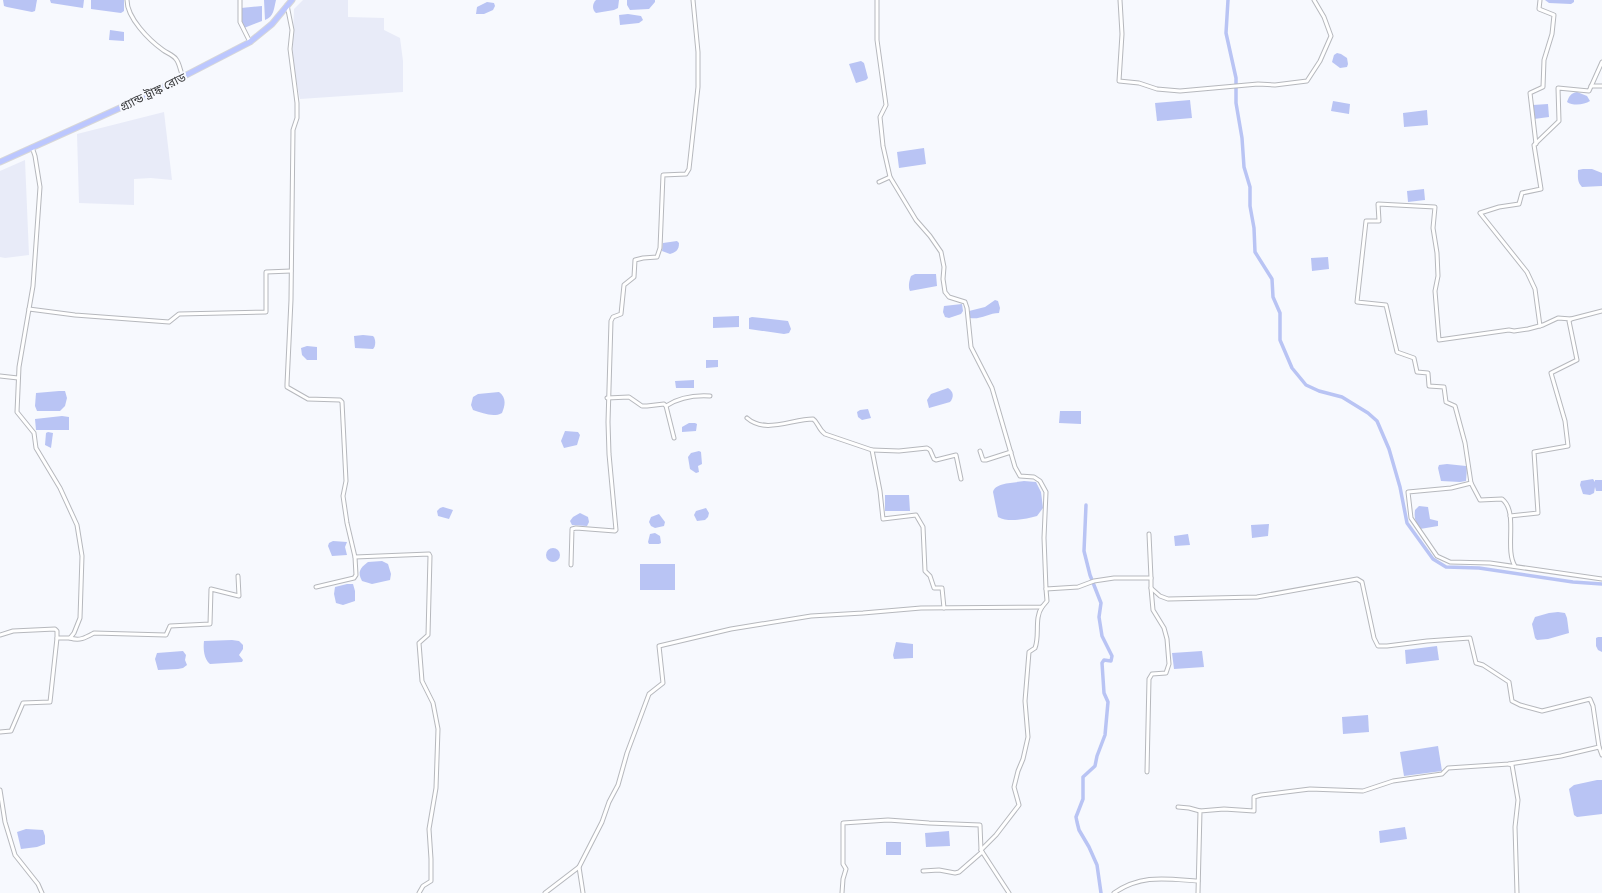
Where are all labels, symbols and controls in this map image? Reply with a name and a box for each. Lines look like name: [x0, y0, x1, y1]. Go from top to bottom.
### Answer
street label: গ্র্যান্ড ট্রাঙ্ক রোড: [117, 69, 189, 114]

